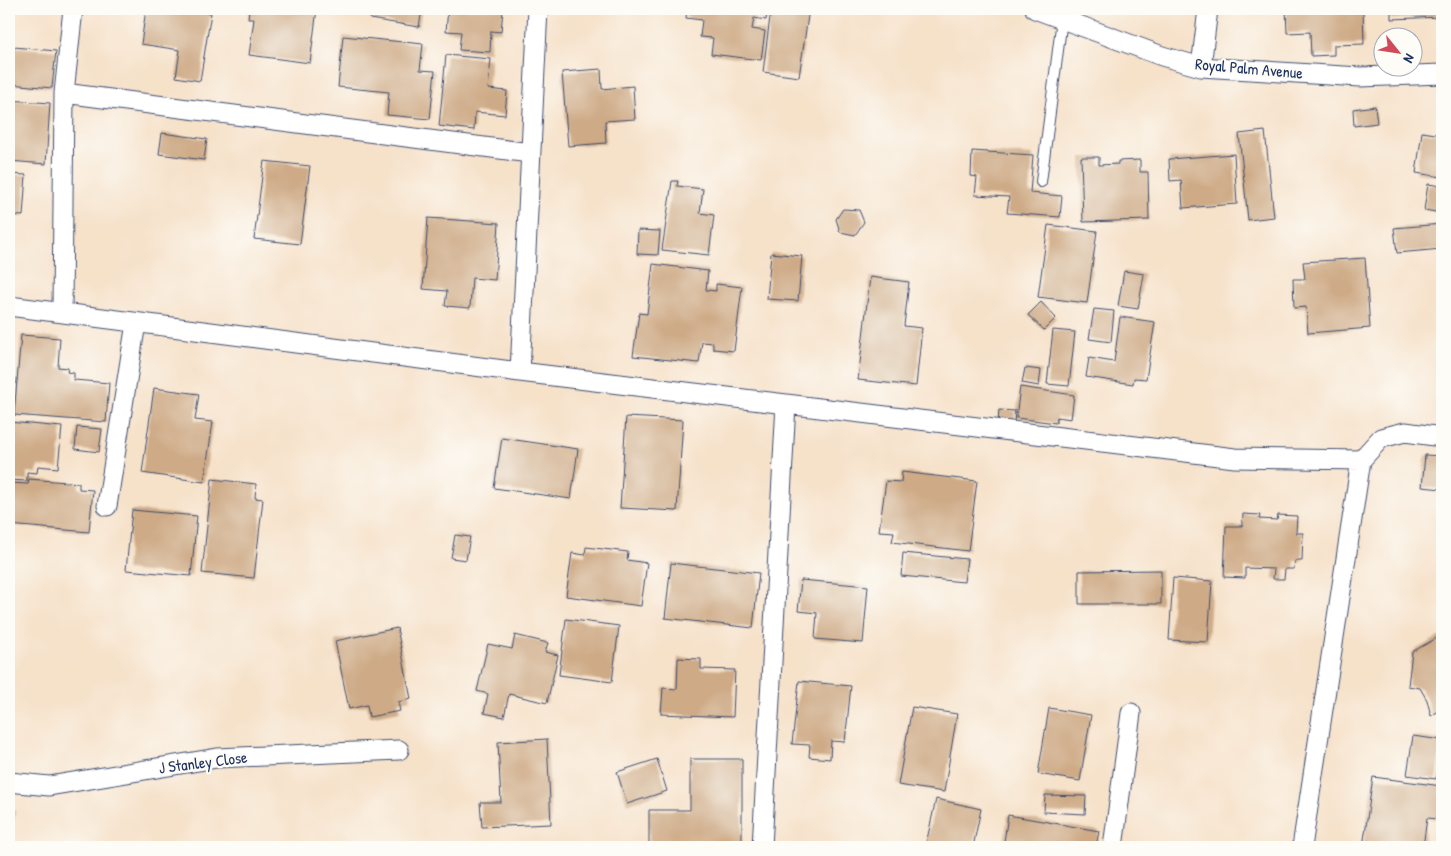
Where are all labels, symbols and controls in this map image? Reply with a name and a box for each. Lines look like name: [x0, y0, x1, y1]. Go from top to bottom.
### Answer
north arrow: [1374, 28, 1424, 78]
text: N: [1399, 51, 1420, 67]
street label: Royal Palm Avenue: [1194, 52, 1304, 84]
street label: J Stanley Close: [157, 746, 249, 778]

